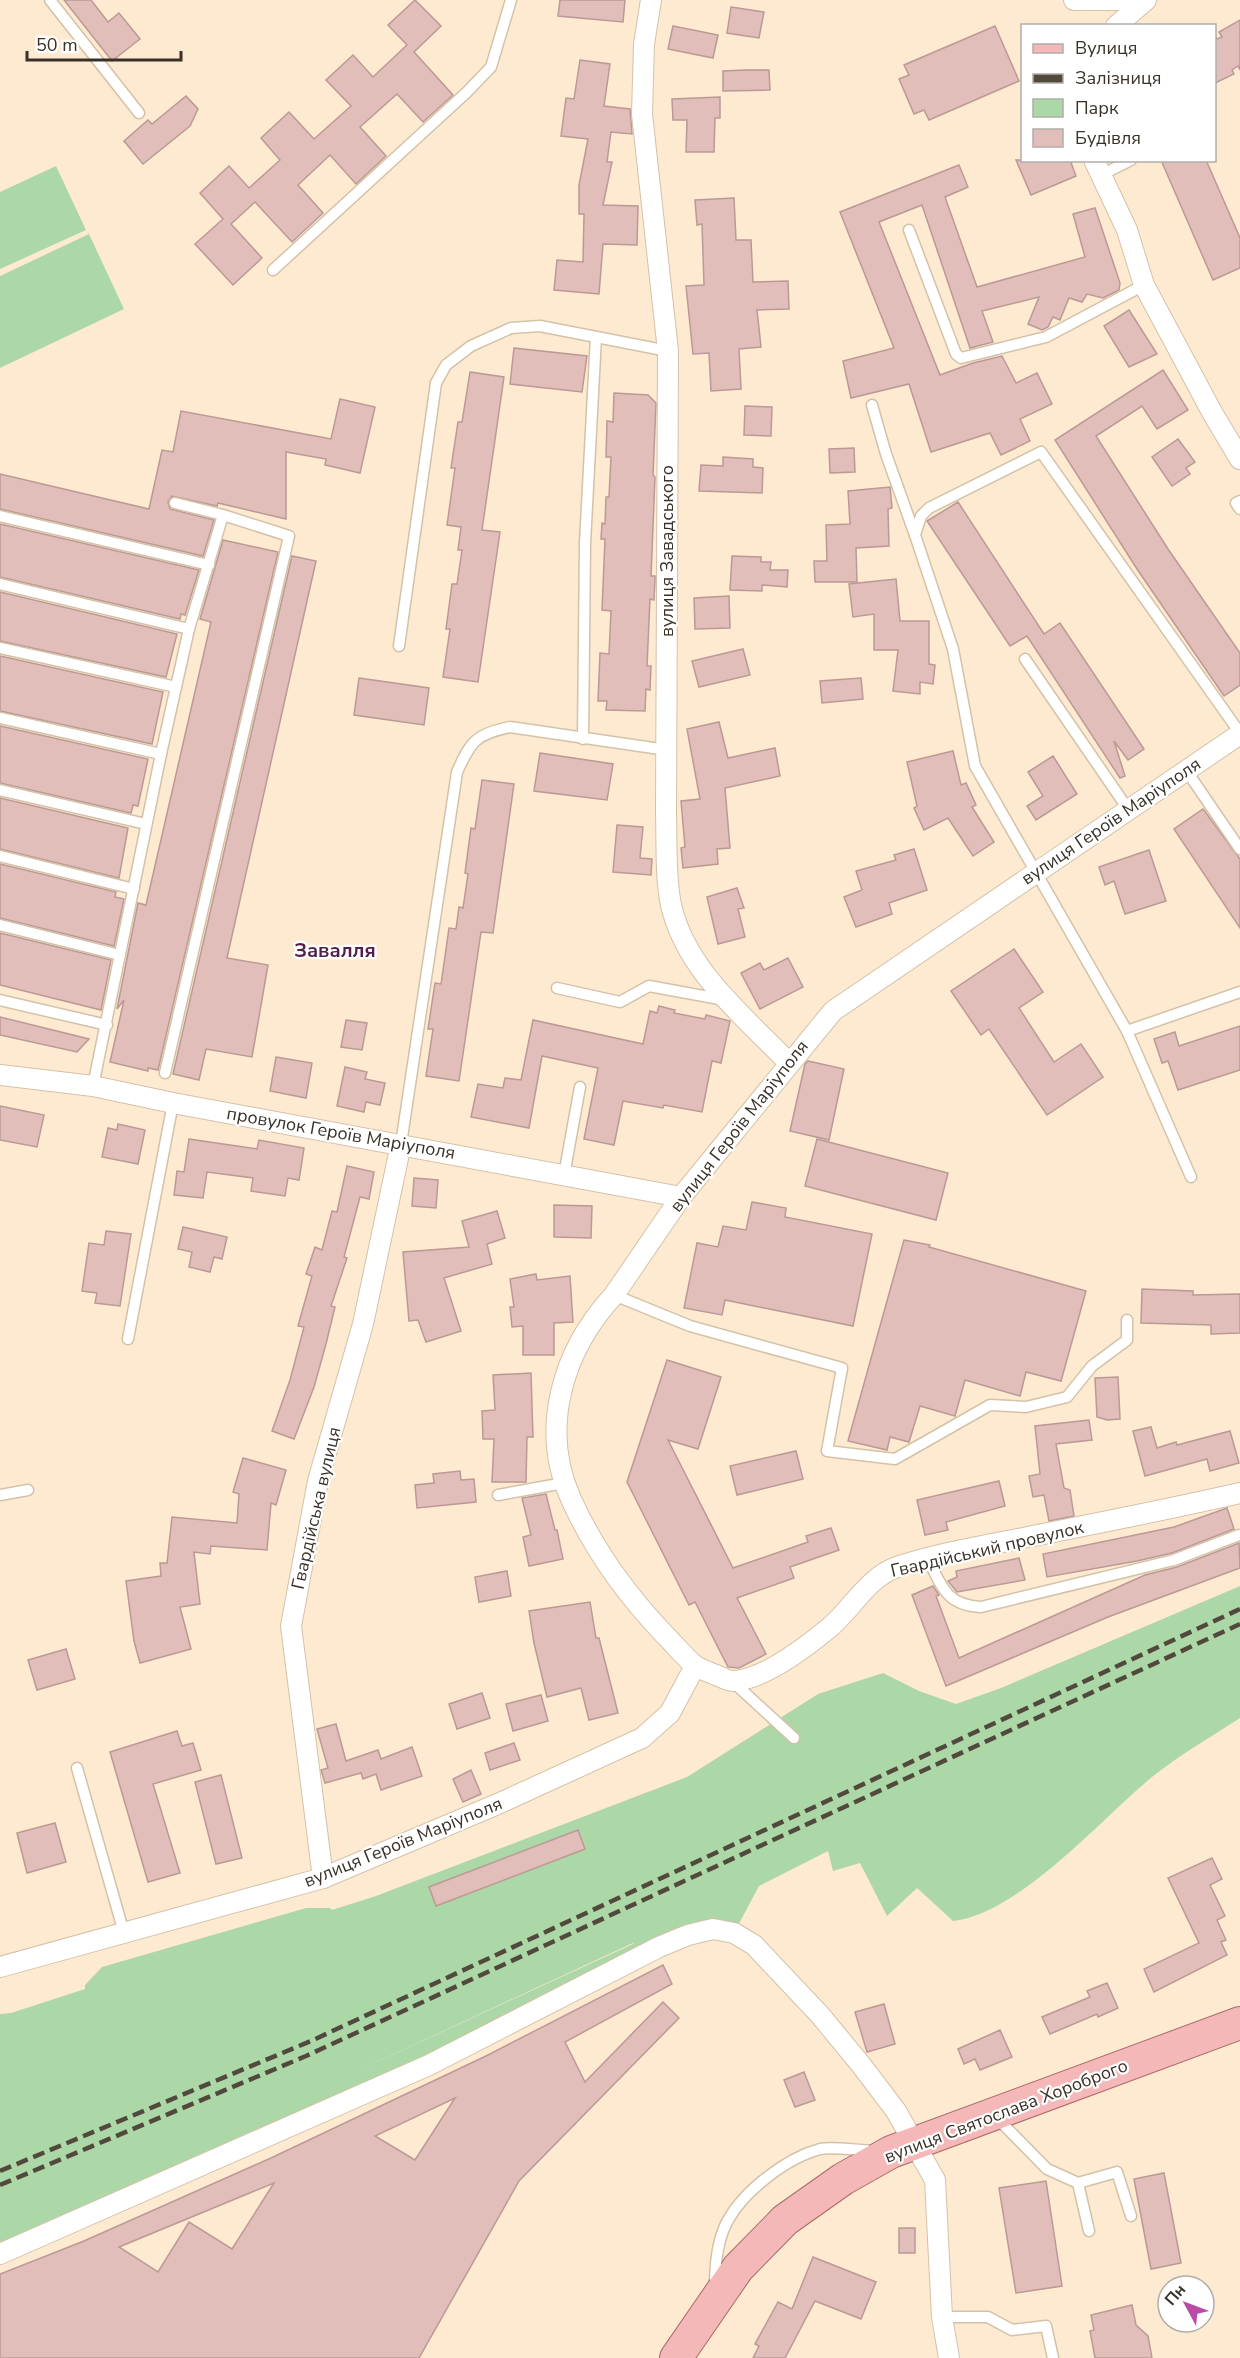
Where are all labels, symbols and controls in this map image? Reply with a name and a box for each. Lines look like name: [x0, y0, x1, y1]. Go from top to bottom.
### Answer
scale bar: [27, 24, 182, 62]
legend: [1021, 24, 1216, 162]
text: 50 m: [36, 33, 78, 57]
text: Вулиця: [1075, 36, 1137, 60]
text: Залізниця: [1075, 66, 1161, 90]
text: Парк: [1075, 96, 1119, 120]
text: Будівля: [1075, 126, 1141, 150]
street label: вулиця Завадського: [655, 465, 679, 637]
street label: вулиця Героїв Маріуполя: [1016, 752, 1206, 890]
district label: Завалля: [294, 937, 376, 964]
street label: вулиця Героїв Маріуполя: [664, 1035, 814, 1217]
street label: провулок Героїв Маріуполя: [225, 1101, 457, 1165]
street label: Гвардійська вулиця: [286, 1424, 346, 1592]
street label: Гвардійський провулок: [888, 1515, 1086, 1583]
street label: вулиця Героїв Маріуполя: [300, 1791, 506, 1893]
street label: вулиця Святослава Хороброго: [881, 2053, 1131, 2169]
north arrow: [1156, 2274, 1216, 2334]
text: Пн: [1160, 2279, 1191, 2310]

